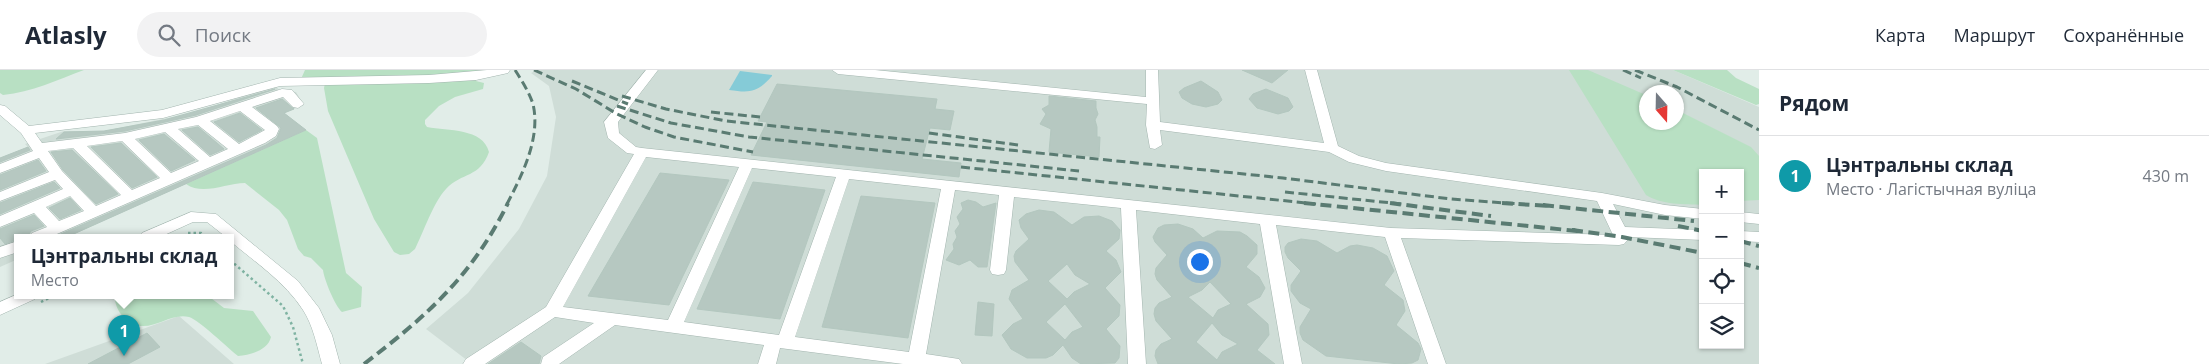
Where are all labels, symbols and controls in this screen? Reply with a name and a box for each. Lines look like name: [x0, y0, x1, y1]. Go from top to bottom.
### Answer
search box: [137, 12, 487, 57]
text: Atlasly: [25, 18, 107, 51]
icon: search: [155, 21, 183, 49]
text: Поиск: [195, 22, 251, 48]
text: Карта: [1875, 23, 1925, 47]
text: Маршрут: [1953, 23, 2035, 47]
text: Сохранённые: [2063, 23, 2184, 47]
north arrow: [1639, 85, 1684, 130]
text: Рядом: [1779, 89, 1849, 117]
text: Цэнтральны склад: [1826, 152, 2013, 178]
text: 1: [1790, 165, 1800, 187]
text: 430 m: [2143, 165, 2189, 187]
map controls: [1699, 169, 1744, 349]
button: +: [1699, 169, 1744, 214]
text: Место · Лагістычная вуліца: [1826, 178, 2036, 200]
button: −: [1699, 214, 1744, 259]
popup: [14, 234, 234, 299]
text: Цэнтральны склад: [31, 243, 217, 269]
your location: [1187, 249, 1213, 275]
button: locate: [1699, 259, 1744, 304]
text: Место: [31, 269, 79, 291]
button: layers: [1699, 304, 1744, 349]
pin: 1: [108, 315, 140, 356]

